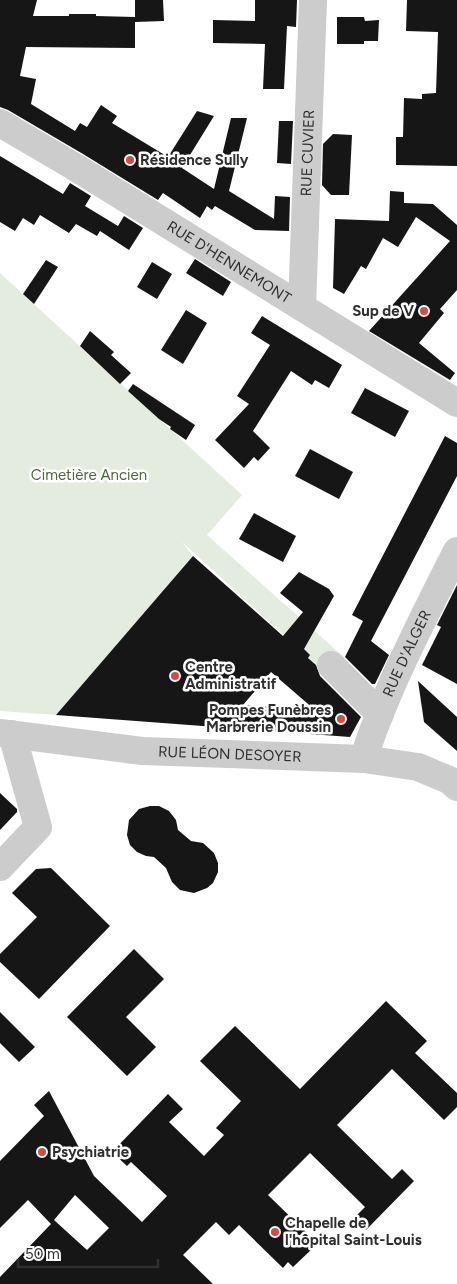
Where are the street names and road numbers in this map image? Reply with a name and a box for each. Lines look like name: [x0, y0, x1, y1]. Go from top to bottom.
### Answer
street label: RUE CUVIER: [297, 109, 318, 197]
street label: RUE D'HENNEMONT: [164, 217, 295, 308]
street label: RUE D'ALGER: [379, 607, 435, 700]
street label: RUE LÉON DESOYER: [158, 743, 302, 766]

